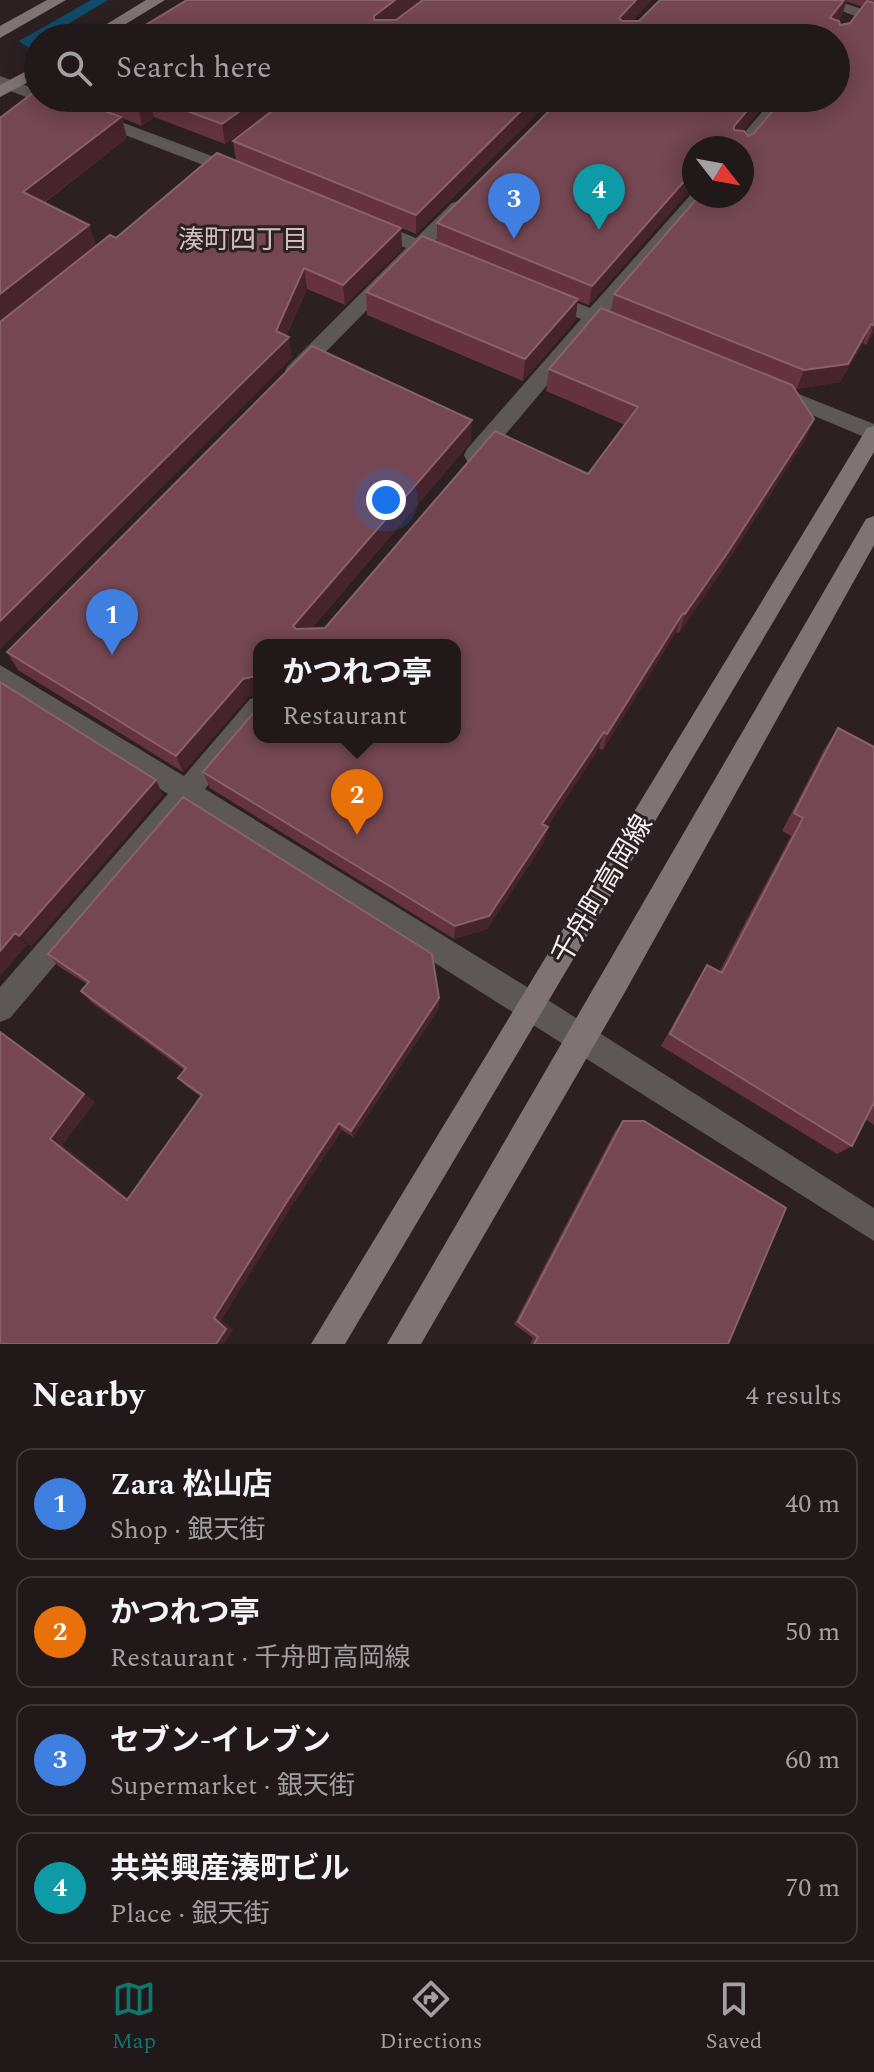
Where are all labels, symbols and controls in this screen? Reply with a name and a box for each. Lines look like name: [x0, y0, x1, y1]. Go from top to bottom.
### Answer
search box: [24, 24, 850, 112]
text: Search here: [116, 45, 272, 91]
icon: search: [52, 46, 96, 90]
north arrow: [682, 136, 754, 208]
pin: 4: [573, 164, 625, 230]
pin: 3: [488, 173, 540, 239]
district label: 湊町四丁目: [178, 220, 308, 260]
your location: [366, 480, 406, 520]
pin: 1: [86, 589, 138, 655]
popup: [253, 639, 461, 743]
text: かつれつ亭: [282, 650, 432, 696]
text: Restaurant: [282, 696, 407, 736]
pin: 2: [331, 769, 383, 835]
street label: 千舟町高岡線: [541, 807, 664, 973]
text: Nearby: [32, 1370, 145, 1422]
text: 4 results: [746, 1376, 842, 1416]
text: Zara 松山店: [110, 1462, 272, 1508]
text: 1: [53, 1484, 67, 1524]
text: 40 m: [785, 1484, 840, 1524]
text: Shop · 銀天街: [110, 1510, 265, 1550]
text: かつれつ亭: [110, 1590, 259, 1636]
text: 2: [53, 1612, 67, 1652]
text: 50 m: [785, 1612, 840, 1652]
text: Restaurant · 千舟町高岡線: [110, 1638, 410, 1678]
text: セブン-イレブン: [110, 1718, 331, 1764]
text: 3: [53, 1740, 67, 1780]
text: 60 m: [785, 1740, 840, 1780]
text: Supermarket · 銀天街: [110, 1766, 355, 1806]
text: 共栄興産湊町ビル: [110, 1846, 350, 1892]
text: 4: [53, 1868, 67, 1908]
text: 70 m: [785, 1868, 840, 1908]
text: Place · 銀天街: [110, 1894, 269, 1934]
tab: Map: [112, 1977, 156, 2058]
tab: Directions: [380, 1977, 482, 2058]
tab: Saved: [706, 1977, 762, 2058]

